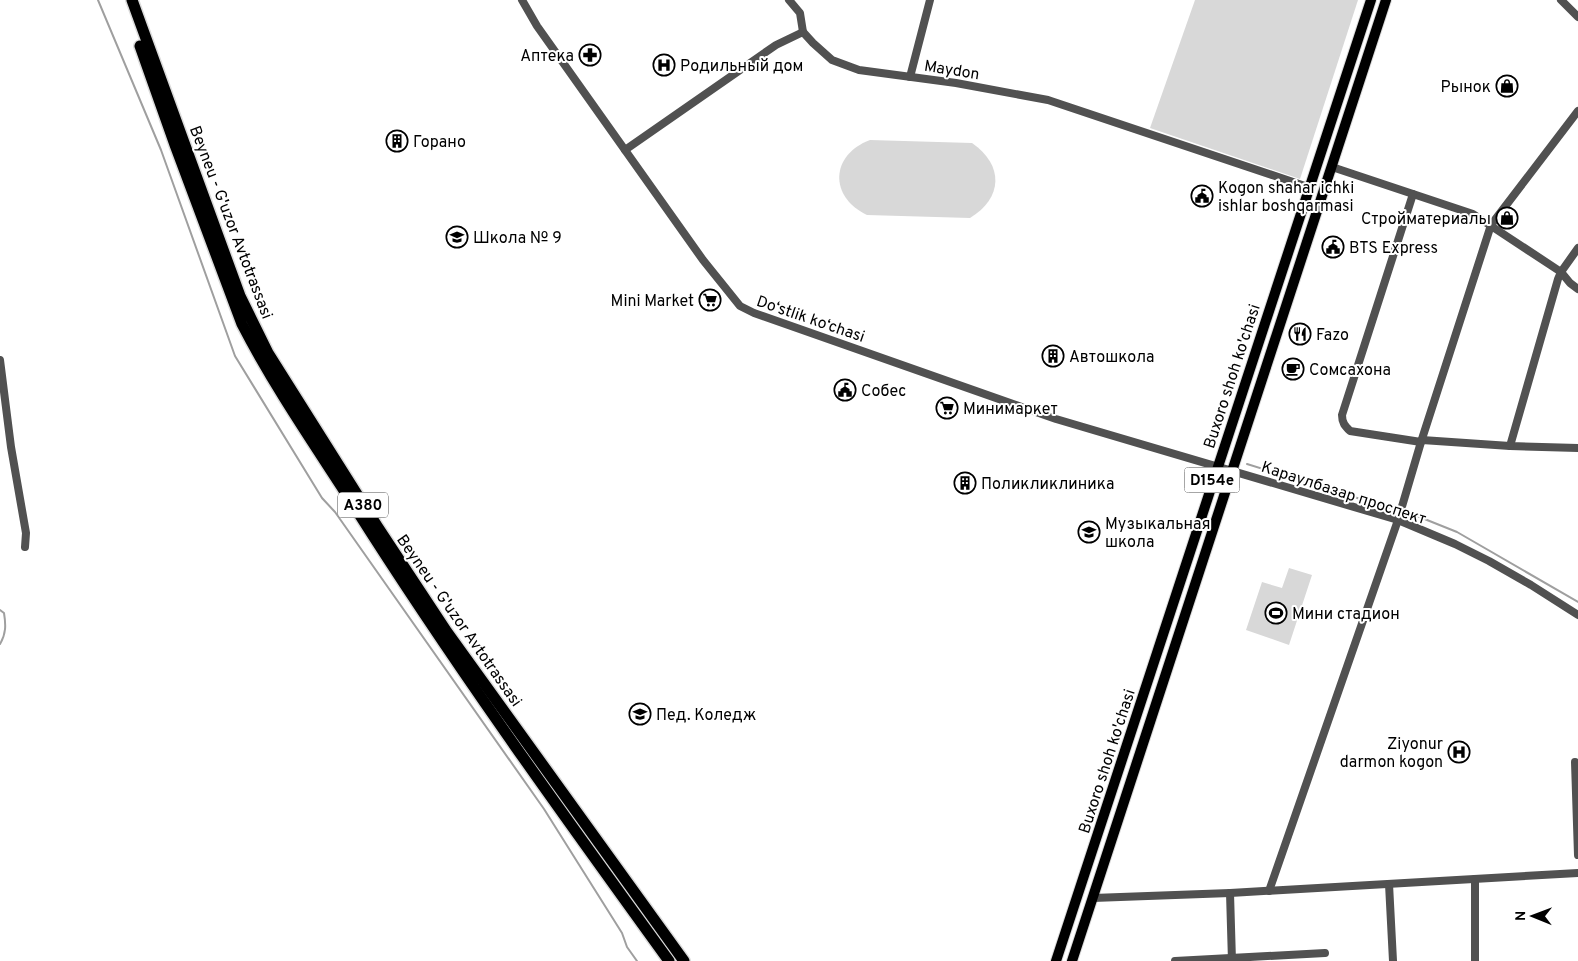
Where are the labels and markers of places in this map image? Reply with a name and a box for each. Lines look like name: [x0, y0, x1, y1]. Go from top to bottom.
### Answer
pharmacy icon: Аптека: [578, 43, 602, 67]
place label: Аптека: [520, 47, 574, 67]
hospital icon: Родильный дом: [652, 53, 676, 77]
place label: Родильный дом: [680, 57, 803, 77]
shop icon: Рынок: [1495, 74, 1519, 98]
place label: Рынок: [1441, 78, 1491, 98]
building icon: Горано: [385, 129, 409, 153]
place label: Горано: [413, 133, 466, 153]
place label: Kogon shahar ichki ishlar boshqarmasi: [1218, 179, 1354, 217]
public building icon: Kogon shahar ichki ishlar boshqarmasi: [1190, 184, 1214, 208]
shop icon: Стройматериалы: [1495, 206, 1519, 230]
place label: Стройматериалы: [1361, 210, 1491, 230]
school or university icon: Школа № 9: [445, 225, 469, 249]
place label: Школа № 9: [473, 229, 562, 249]
public building icon: BTS Express: [1321, 235, 1345, 259]
place label: BTS Express: [1349, 239, 1438, 259]
supermarket icon: Mini Market: [698, 288, 722, 312]
place label: Mini Market: [611, 292, 694, 312]
restaurant icon: Fazo: [1288, 322, 1312, 346]
place label: Fazo: [1316, 326, 1349, 346]
building icon: Автошкола: [1041, 344, 1065, 368]
place label: Автошкола: [1069, 348, 1155, 368]
cafe icon: Сомсахона: [1281, 357, 1305, 381]
place label: Сомсахона: [1309, 361, 1391, 381]
public building icon: Собеc: [833, 378, 857, 402]
place label: Собеc: [861, 382, 906, 402]
supermarket icon: Минимаркет: [935, 396, 959, 420]
place label: Минимаркет: [963, 400, 1058, 420]
building icon: Поликликлиника: [953, 471, 977, 495]
place label: Поликликлиника: [981, 475, 1114, 495]
place label: Музыкальная школа: [1105, 515, 1211, 553]
school or university icon: Музыкальная школа: [1077, 520, 1101, 544]
sports icon: Мини стадион: [1264, 601, 1288, 625]
place label: Мини стадион: [1292, 605, 1400, 625]
school or university icon: Пед. Коледж: [628, 702, 652, 726]
place label: Пед. Коледж: [656, 706, 756, 726]
place label: Ziyonur darmon kogon: [1340, 735, 1443, 773]
hospital icon: Ziyonur darmon kogon: [1447, 740, 1471, 764]

